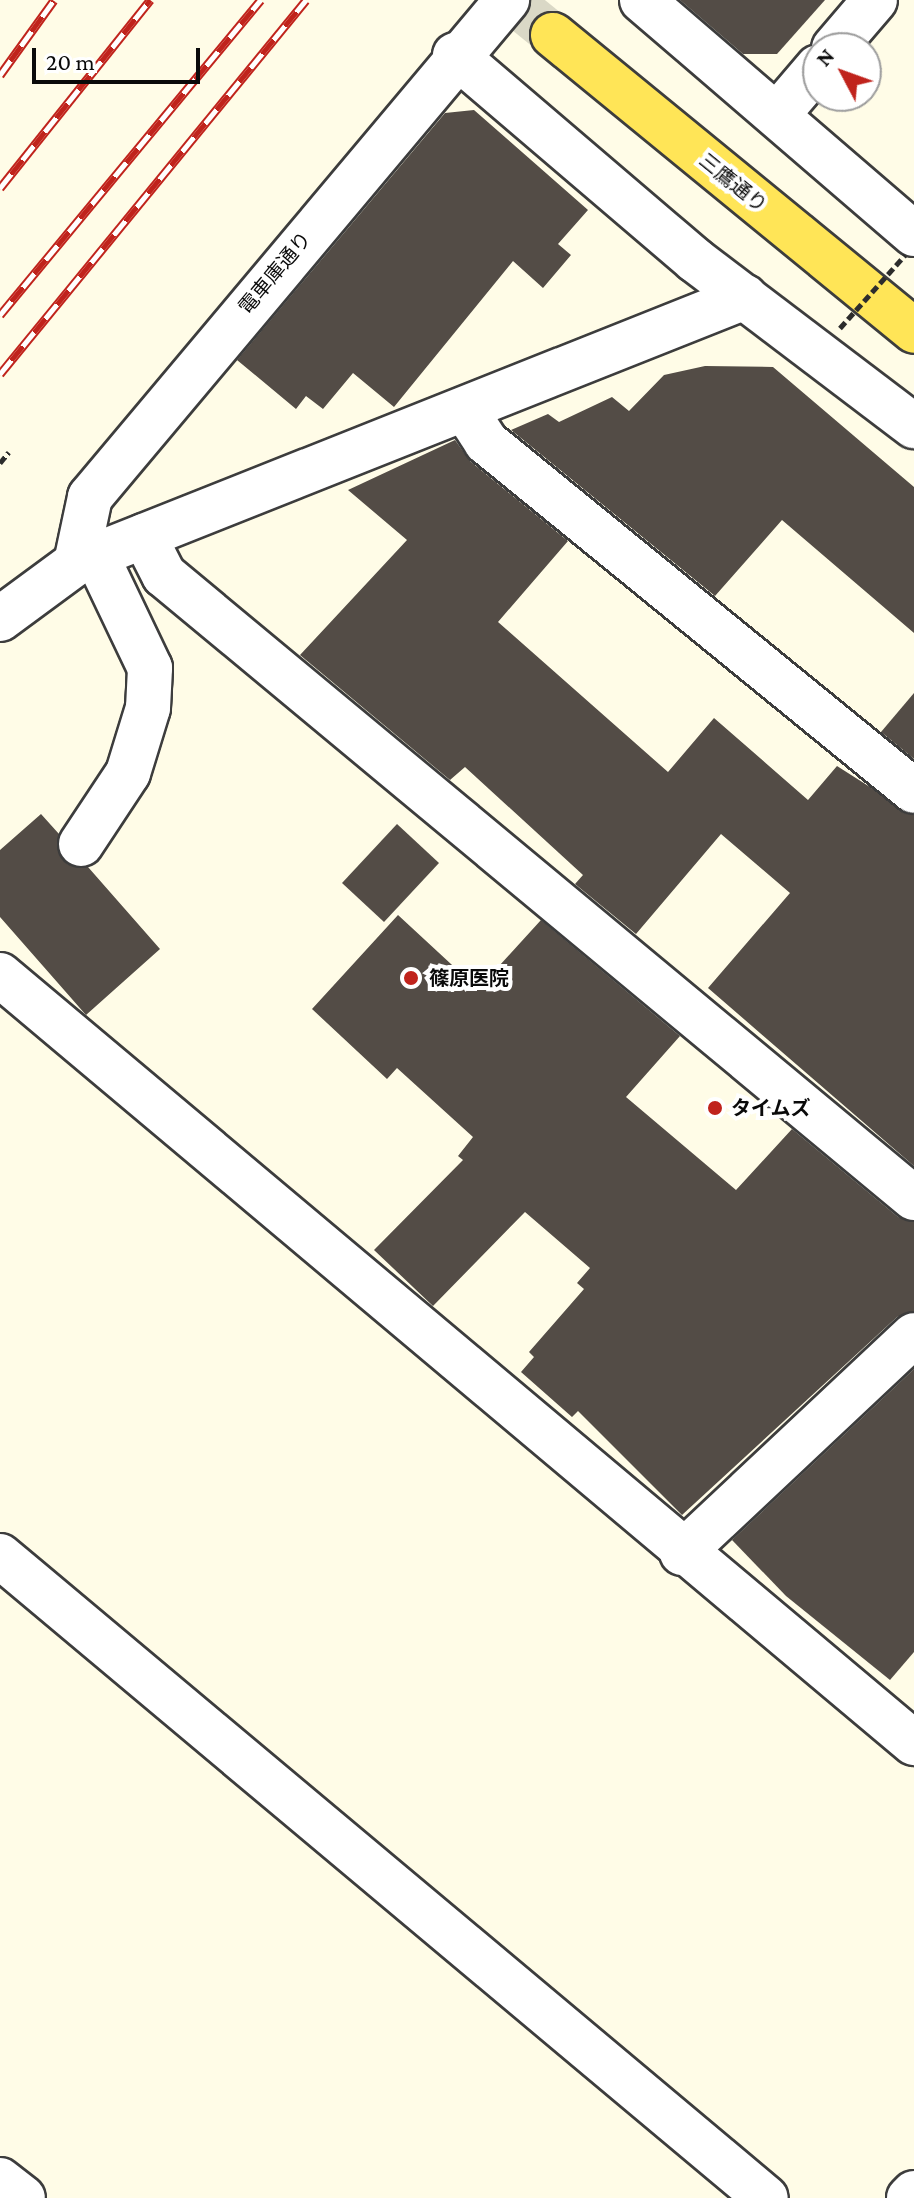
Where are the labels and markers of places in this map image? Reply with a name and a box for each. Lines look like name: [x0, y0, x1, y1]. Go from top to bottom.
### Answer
place label: 篠原医院: [429, 966, 509, 990]
marker: 篠原医院: [400, 967, 422, 989]
place label: タイムズ: [731, 1096, 811, 1120]
marker: タイムズ: [706, 1099, 724, 1117]

